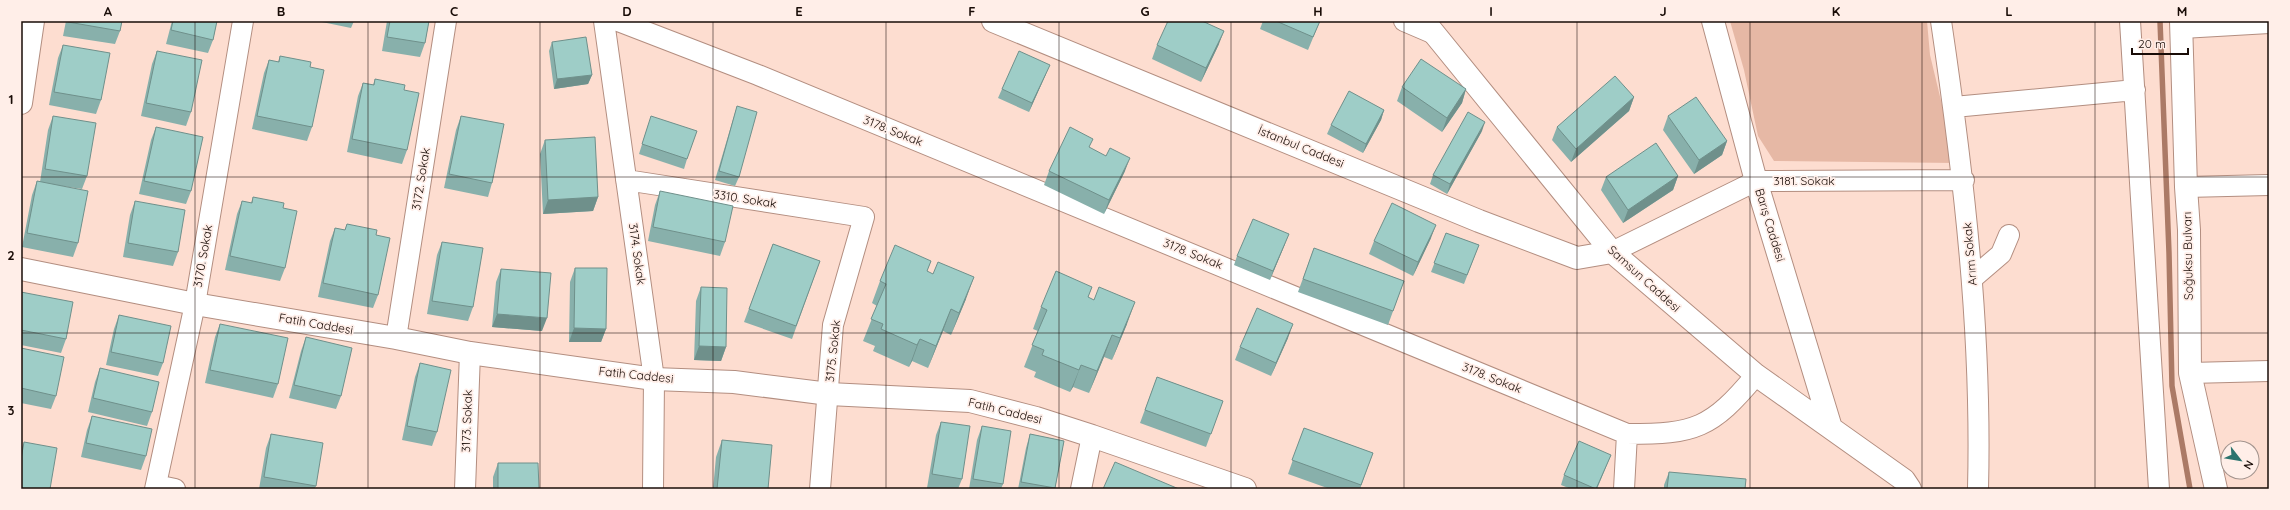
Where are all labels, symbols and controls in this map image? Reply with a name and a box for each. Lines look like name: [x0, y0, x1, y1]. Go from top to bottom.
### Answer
text: A: [104, 3, 113, 19]
text: B: [277, 3, 285, 19]
text: C: [450, 3, 458, 19]
text: D: [622, 3, 632, 19]
text: E: [795, 3, 803, 19]
text: F: [968, 3, 976, 19]
text: G: [1140, 3, 1150, 19]
text: H: [1313, 3, 1323, 19]
text: I: [1489, 3, 1493, 19]
text: J: [1659, 3, 1667, 19]
text: K: [1832, 3, 1841, 19]
text: L: [2005, 3, 2013, 19]
text: M: [2177, 3, 2187, 19]
scale bar: [2132, 30, 2188, 56]
text: 20 m: [2138, 36, 2166, 51]
text: 1: [8, 91, 14, 107]
street label: 3178. Sokak: [861, 112, 925, 149]
street label: İstanbul Caddesi: [1256, 122, 1346, 171]
street label: 3172. Sokak: [408, 147, 433, 211]
street label: 3181. Sokak: [1773, 173, 1835, 188]
street label: 3310. Sokak: [712, 186, 778, 211]
street label: Barış Caddesi: [1752, 186, 1789, 263]
street label: Soğuksu Bulvarı: [2179, 212, 2196, 300]
street label: 3174. Sokak: [626, 222, 649, 286]
street label: Arım Sokak: [1959, 222, 1980, 286]
street label: 3170. Sokak: [190, 223, 215, 288]
street label: 3178. Sokak: [1161, 235, 1225, 272]
street label: Samsun Caddesi: [1605, 242, 1684, 315]
text: 2: [7, 247, 15, 263]
street label: Fatih Caddesi: [278, 310, 354, 337]
street label: 3175. Sokak: [822, 319, 843, 383]
street label: 3178. Sokak: [1460, 359, 1524, 396]
street label: Fatih Caddesi: [598, 363, 674, 386]
street label: 3173. Sokak: [458, 389, 475, 453]
street label: Fatih Caddesi: [967, 394, 1043, 427]
text: 3: [8, 402, 15, 418]
north arrow: [2220, 440, 2260, 480]
text: N: [2240, 458, 2257, 472]

